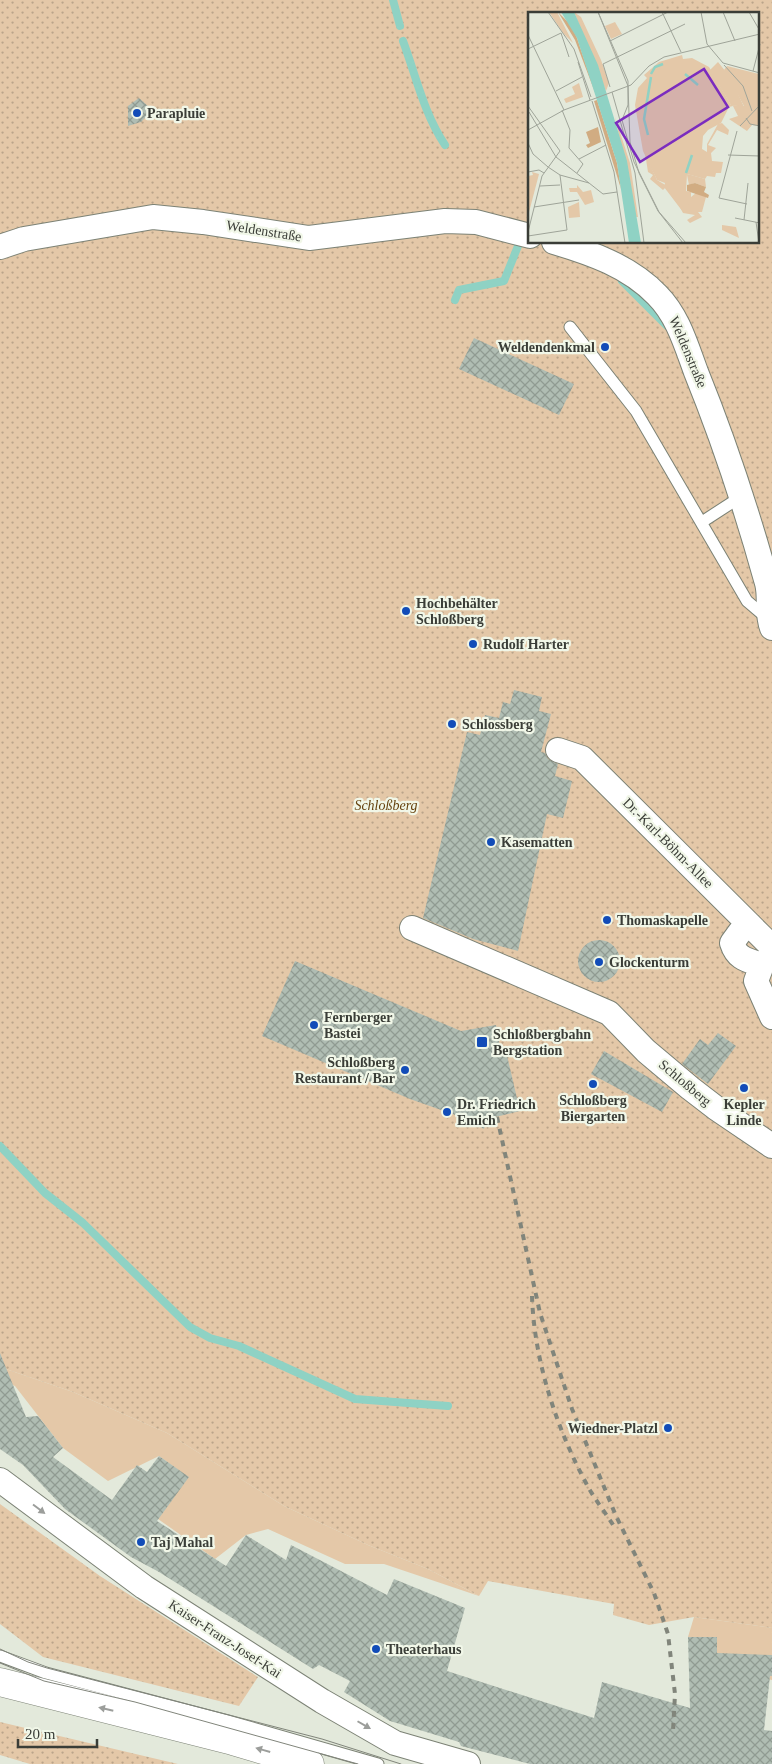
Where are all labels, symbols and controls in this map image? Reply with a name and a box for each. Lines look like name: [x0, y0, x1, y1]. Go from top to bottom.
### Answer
inset map: [528, 12, 760, 244]
place label: Parapluie: [147, 106, 205, 121]
marker: Parapluie: [131, 107, 143, 119]
street label: Weldenstraße: [225, 218, 303, 244]
street label: Weldenstraße: [666, 314, 710, 390]
place label: Weldendenkmal: [498, 340, 595, 355]
marker: Weldendenkmal: [599, 341, 611, 353]
place label: Hochbehälter Schloßberg: [416, 596, 498, 627]
marker: Hochbehälter Schloßberg: [400, 605, 412, 617]
place label: Rudolf Harter: [483, 637, 569, 652]
marker: Rudolf Harter: [467, 638, 479, 650]
place label: Schlossberg: [462, 717, 533, 732]
marker: Schlossberg: [446, 718, 458, 730]
street label: Dr.-Karl-Böhm-Allee: [620, 795, 716, 891]
park label: Schloßberg: [354, 798, 418, 813]
place label: Kasematten: [501, 835, 573, 850]
marker: Kasematten: [485, 836, 497, 848]
place label: Thomaskapelle: [617, 913, 708, 928]
marker: Thomaskapelle: [601, 914, 613, 926]
place label: Glockenturm: [609, 955, 689, 970]
marker: Glockenturm: [593, 956, 605, 968]
place label: Fernberger Bastei: [324, 1010, 392, 1041]
marker: Fernberger Bastei: [308, 1019, 320, 1031]
place label: Schloßbergbahn Bergstation: [493, 1027, 591, 1058]
marker: Schloßbergbahn Bergstation: [475, 1035, 489, 1049]
place label: Schloßberg Restaurant / Bar: [295, 1055, 395, 1086]
street label: Schloßberg: [656, 1057, 714, 1109]
marker: Schloßberg Restaurant / Bar: [399, 1064, 411, 1076]
marker: Schloßberg Biergarten: [587, 1078, 599, 1090]
marker: Kepler Linde: [738, 1082, 750, 1094]
place label: Schloßberg Biergarten: [559, 1093, 627, 1124]
place label: Dr. Friedrich Emich: [457, 1097, 536, 1128]
place label: Kepler Linde: [723, 1097, 765, 1128]
marker: Dr. Friedrich Emich: [441, 1106, 453, 1118]
place label: Wiedner-Platzl: [568, 1421, 658, 1436]
marker: Wiedner-Platzl: [662, 1422, 674, 1434]
one-way arrow: [32, 1503, 45, 1514]
place label: Taj Mahal: [151, 1535, 213, 1550]
marker: Taj Mahal: [135, 1536, 147, 1548]
street label: Kaiser-Franz-Josef-Kai: [166, 1597, 284, 1681]
place label: Theaterhaus: [386, 1642, 462, 1657]
marker: Theaterhaus: [370, 1643, 382, 1655]
one-way arrow: [99, 1705, 114, 1713]
scale bar: [18, 1716, 96, 1748]
one-way arrow: [357, 1721, 371, 1729]
text: 20 m: [25, 1726, 56, 1742]
one-way arrow: [256, 1746, 271, 1754]

